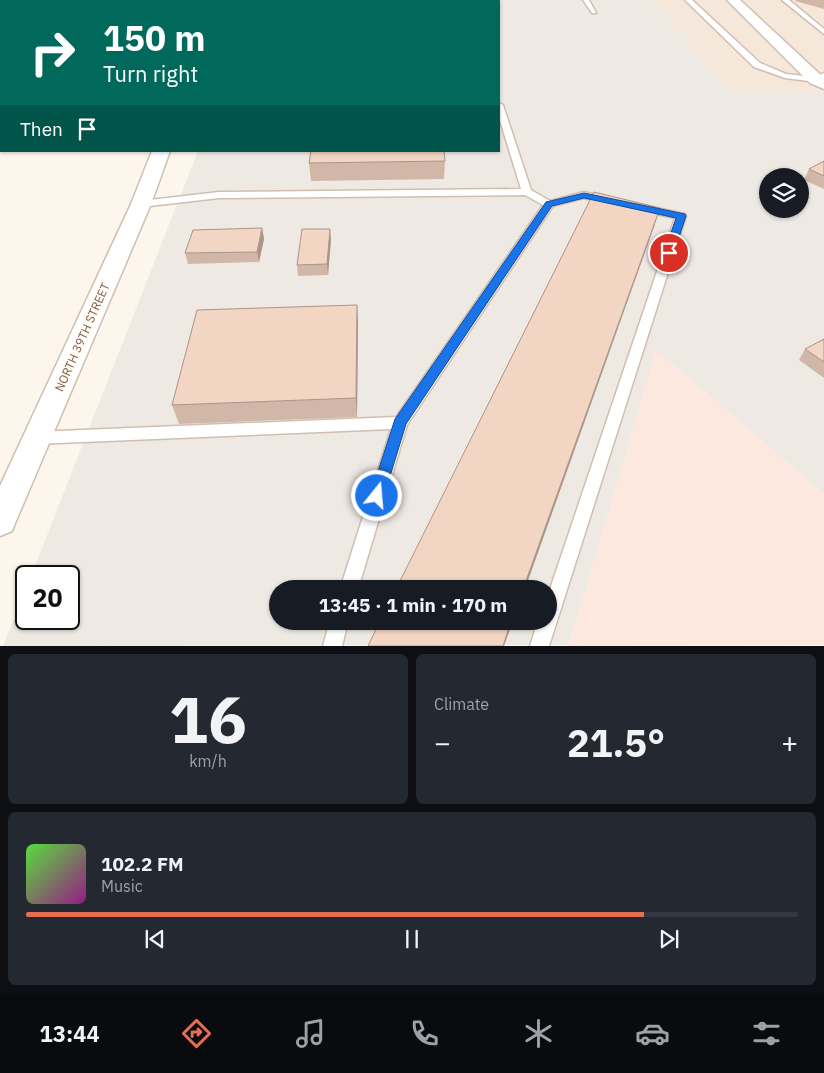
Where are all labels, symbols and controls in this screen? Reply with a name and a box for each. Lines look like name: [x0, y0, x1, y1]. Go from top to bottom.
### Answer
text: 150 m: [103, 15, 206, 61]
icon: right: [20, 20, 85, 85]
text: Turn right: [103, 59, 198, 88]
icon: arrive: [73, 115, 101, 143]
text: Then: [20, 117, 63, 141]
map controls: [759, 168, 809, 218]
button: layers: [759, 168, 809, 218]
pin: [648, 232, 690, 274]
icon: arrive: [655, 239, 683, 267]
street label: NORTH 39TH STREET: [51, 280, 113, 394]
position arrow: [350, 469, 402, 521]
speed limit sign: 20: [15, 565, 80, 630]
text: 13:45 · 1 min · 170 m: [319, 593, 507, 617]
text: 16: [169, 676, 247, 761]
text: Climate: [434, 694, 489, 714]
text: 21.5°: [567, 718, 665, 767]
text: −: [434, 724, 451, 761]
text: +: [781, 724, 798, 761]
text: km/h: [189, 751, 227, 771]
text: 102.2 FM: [101, 852, 184, 876]
text: Music: [101, 876, 143, 896]
icon: previous: [141, 925, 169, 953]
icon: pause: [398, 925, 426, 953]
icon: next: [655, 925, 683, 953]
icon: directions: [179, 1016, 214, 1051]
icon: music: [293, 1016, 328, 1051]
icon: phone: [407, 1016, 442, 1051]
icon: climate: [521, 1016, 556, 1051]
icon: car: [635, 1016, 670, 1051]
icon: filters: [749, 1016, 784, 1051]
text: 13:44: [40, 1019, 100, 1048]

